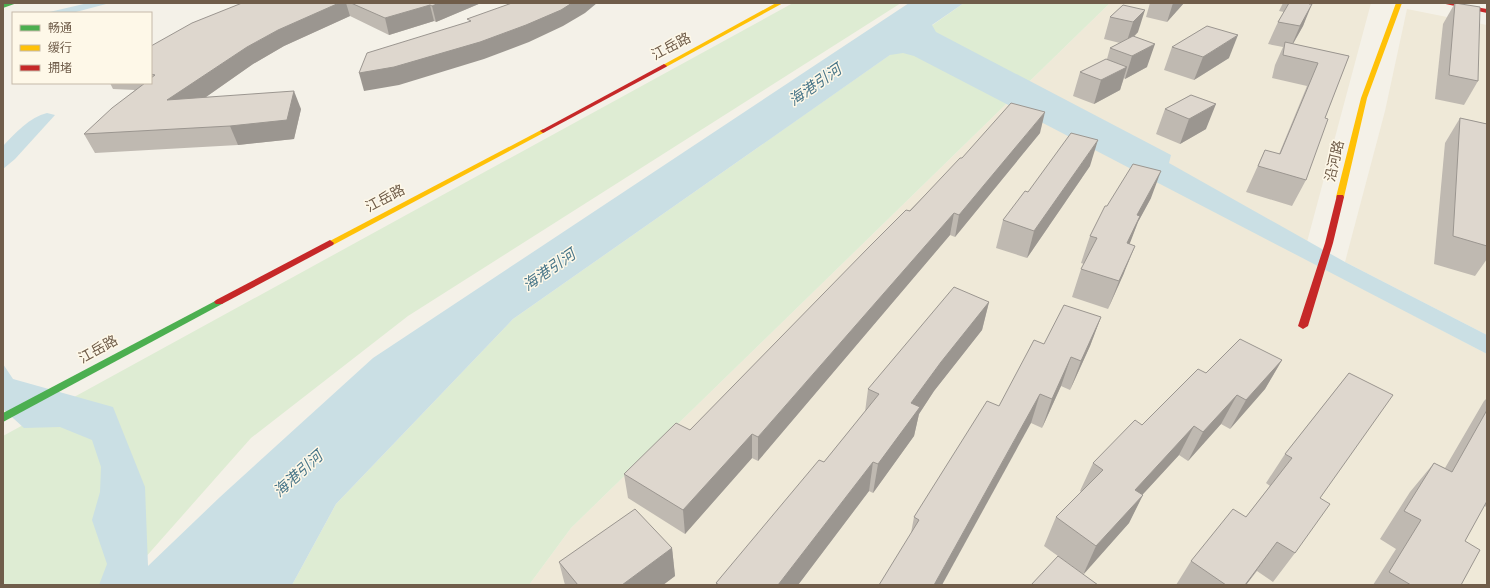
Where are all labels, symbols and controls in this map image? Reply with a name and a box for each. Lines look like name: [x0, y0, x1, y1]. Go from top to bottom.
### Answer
legend: [12, 12, 152, 84]
text: 畅通: [48, 21, 72, 35]
street label: 江岳路: [649, 29, 693, 63]
text: 缓行: [48, 41, 72, 55]
water label: 海港引河: [785, 59, 847, 109]
text: 拥堵: [48, 61, 72, 75]
street label: 沿河路: [1321, 139, 1347, 183]
street label: 江岳路: [363, 181, 407, 215]
water label: 海港引河: [519, 244, 581, 294]
street label: 江岳路: [76, 332, 120, 366]
water label: 海港引河: [270, 445, 328, 500]

